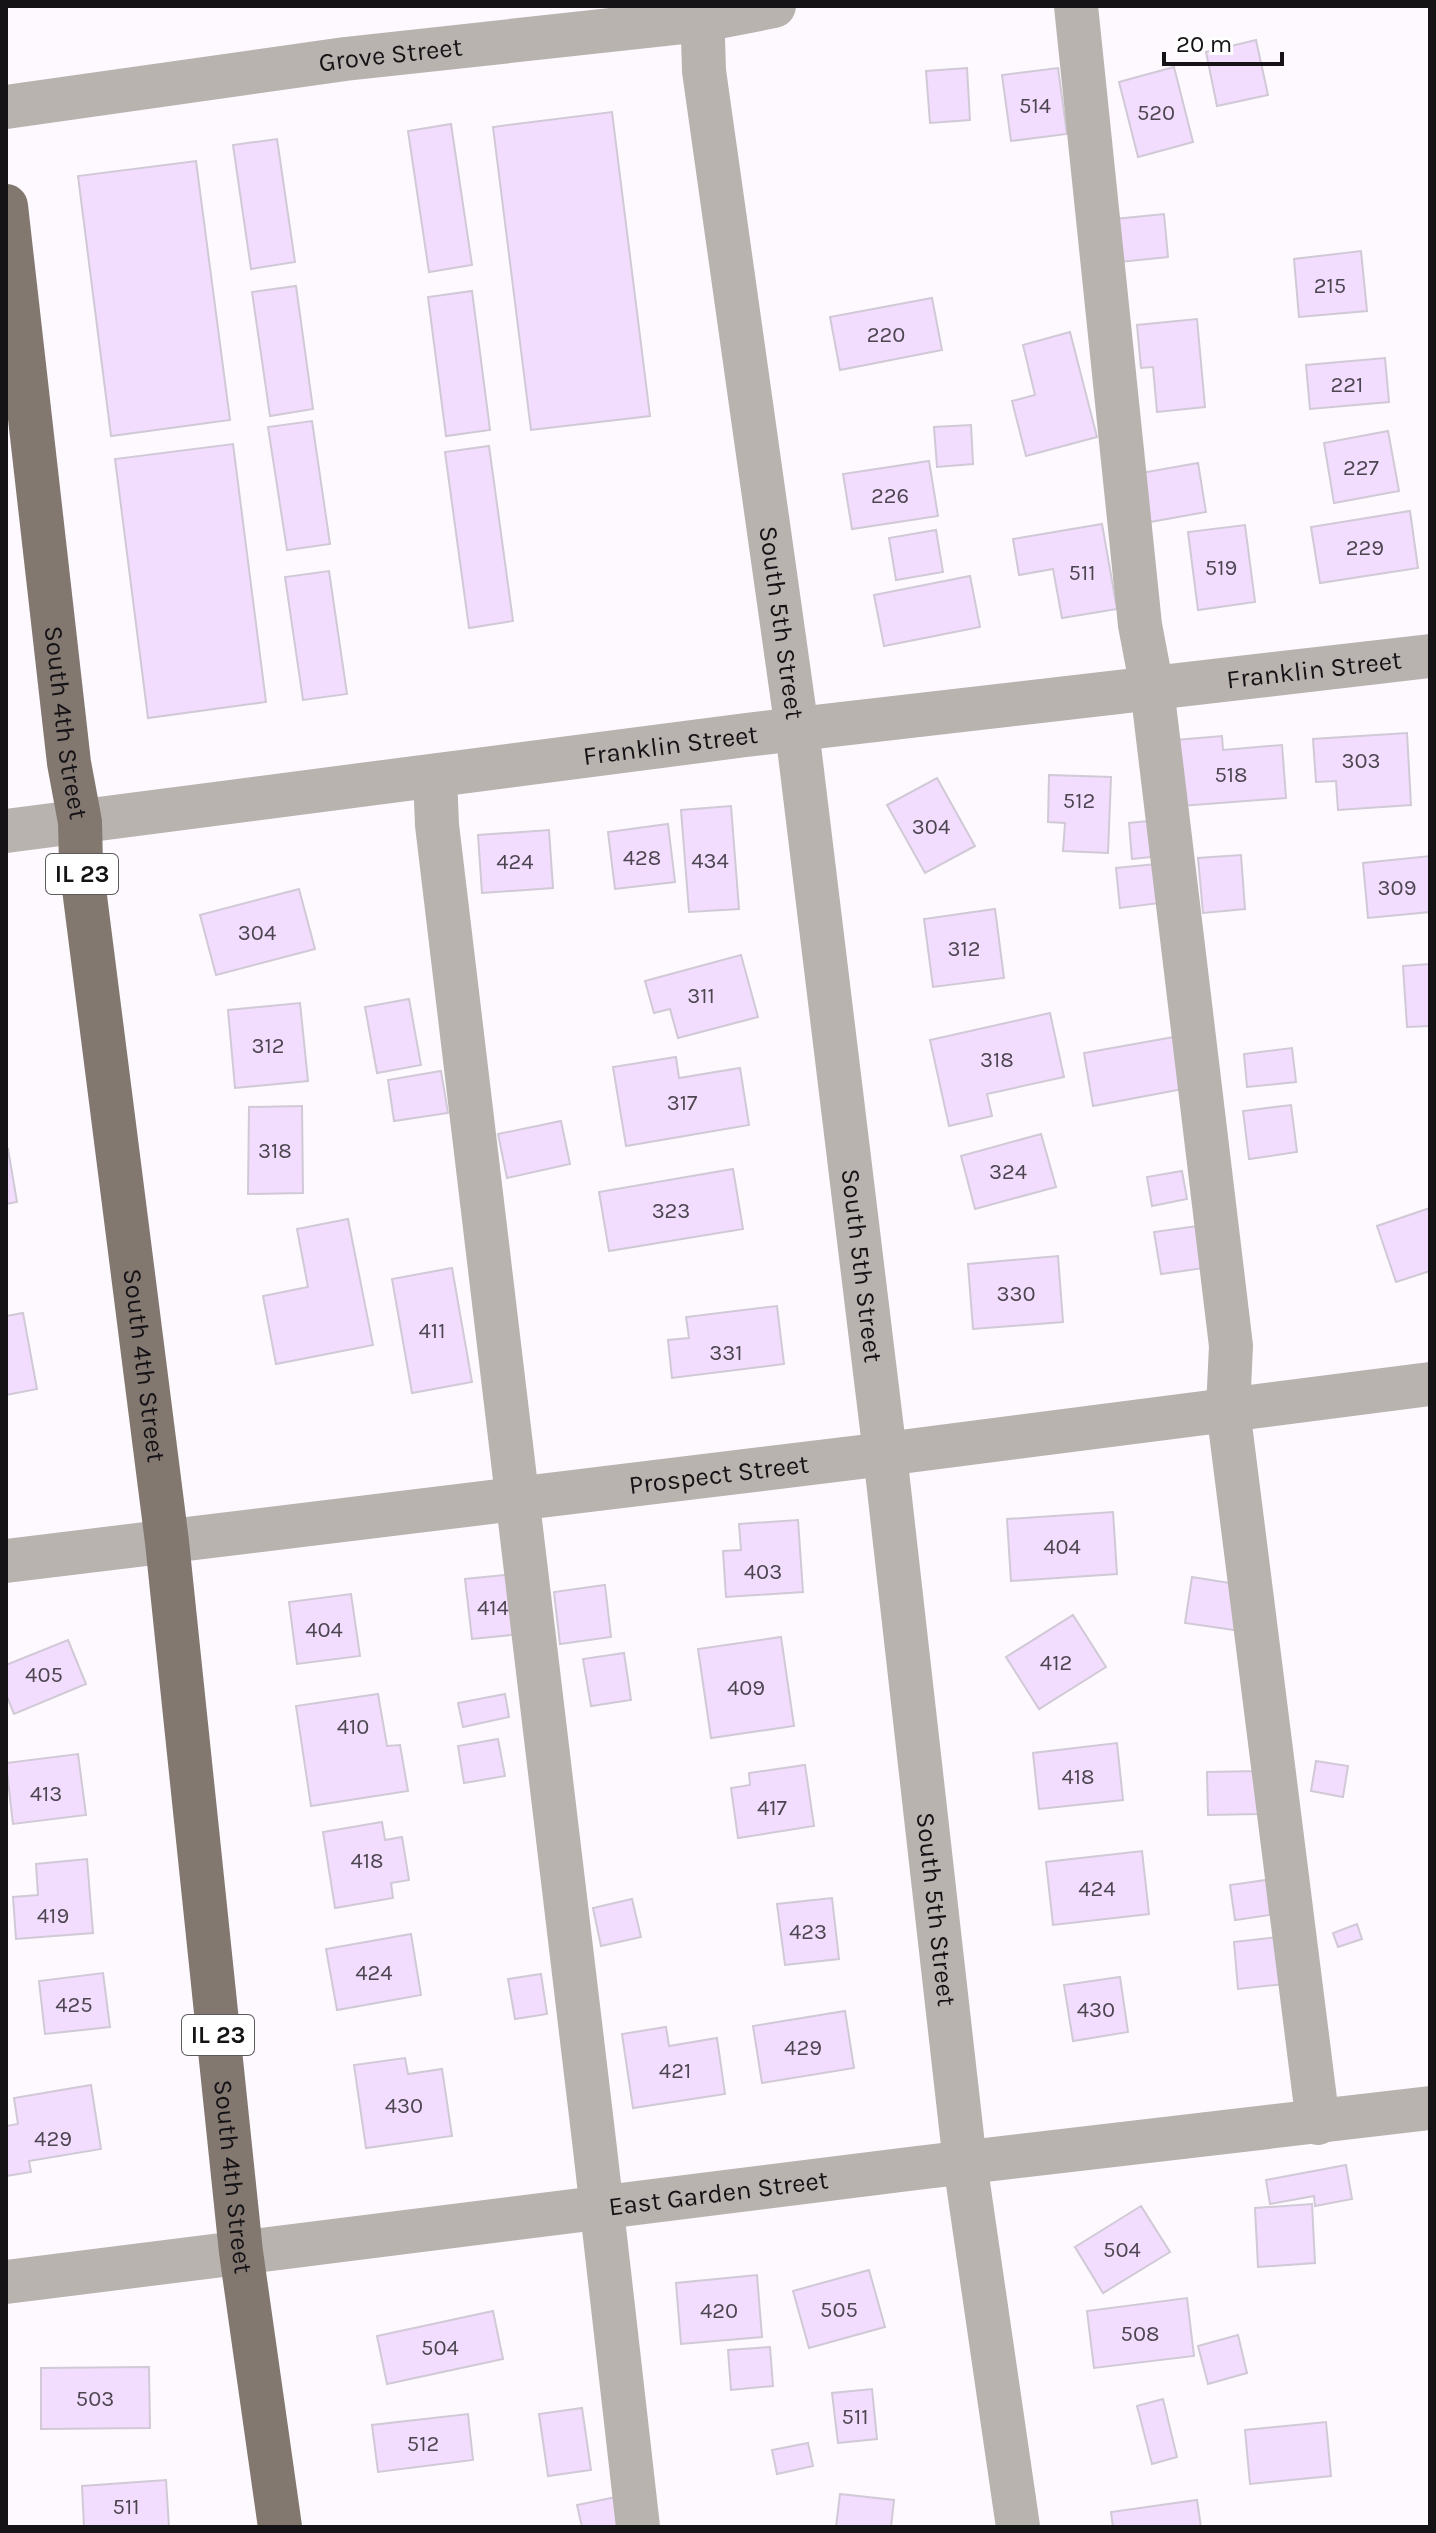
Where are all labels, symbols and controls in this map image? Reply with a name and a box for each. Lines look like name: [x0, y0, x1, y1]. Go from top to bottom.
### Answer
scale bar: [1164, 16, 1282, 66]
text: 20 m: [1176, 30, 1232, 58]
street label: Grove Street: [317, 31, 464, 79]
house number: 514: [1019, 93, 1051, 119]
house number: 520: [1137, 100, 1175, 126]
house number: 215: [1314, 273, 1346, 299]
house number: 220: [867, 322, 905, 348]
house number: 221: [1331, 372, 1363, 398]
house number: 227: [1343, 455, 1379, 481]
house number: 226: [871, 483, 909, 509]
street label: South 5th Street: [752, 524, 810, 722]
house number: 229: [1346, 535, 1384, 561]
house number: 519: [1205, 555, 1237, 581]
house number: 511: [1069, 560, 1095, 586]
street label: South 4th Street: [38, 624, 94, 822]
street label: Franklin Street: [1225, 644, 1404, 695]
street label: Franklin Street: [581, 719, 760, 772]
house number: 303: [1341, 748, 1381, 774]
house number: 518: [1214, 762, 1248, 788]
house number: 512: [1063, 788, 1095, 814]
house number: 304: [912, 814, 950, 840]
house number: 428: [623, 845, 661, 871]
house number: 434: [691, 848, 729, 874]
house number: 424: [496, 849, 534, 875]
road number: IL 23: [46, 854, 118, 894]
house number: 309: [1378, 875, 1416, 901]
house number: 304: [238, 920, 276, 946]
house number: 312: [947, 936, 981, 962]
house number: 311: [687, 983, 715, 1009]
house number: 312: [251, 1033, 285, 1059]
house number: 318: [980, 1047, 1014, 1073]
house number: 317: [667, 1090, 697, 1116]
house number: 318: [258, 1138, 292, 1164]
house number: 324: [989, 1159, 1027, 1185]
street label: South 5th Street: [834, 1167, 889, 1364]
house number: 323: [652, 1198, 690, 1224]
street label: South 4th Street: [116, 1267, 172, 1464]
house number: 330: [996, 1281, 1036, 1307]
house number: 411: [419, 1318, 445, 1344]
house number: 331: [709, 1340, 743, 1366]
street label: Prospect Street: [627, 1448, 811, 1501]
house number: 404: [1043, 1534, 1081, 1560]
house number: 403: [744, 1559, 782, 1585]
house number: 414: [477, 1595, 509, 1621]
house number: 404: [305, 1617, 343, 1643]
house number: 412: [1040, 1650, 1072, 1676]
house number: 405: [25, 1662, 63, 1688]
house number: 409: [727, 1675, 765, 1701]
house number: 410: [337, 1714, 369, 1740]
house number: 418: [1061, 1764, 1095, 1790]
house number: 413: [30, 1781, 62, 1807]
house number: 417: [757, 1795, 787, 1821]
street label: South 5th Street: [910, 1811, 962, 2008]
house number: 418: [350, 1848, 384, 1874]
house number: 424: [1078, 1876, 1116, 1902]
house number: 419: [37, 1903, 69, 1929]
house number: 423: [789, 1919, 827, 1945]
house number: 424: [355, 1960, 393, 1986]
house number: 425: [55, 1992, 93, 2018]
house number: 430: [1077, 1997, 1115, 2023]
road number: IL 23: [182, 2015, 254, 2055]
house number: 429: [784, 2035, 822, 2061]
house number: 421: [659, 2058, 691, 2084]
street label: South 4th Street: [207, 2078, 259, 2276]
house number: 430: [385, 2093, 423, 2119]
house number: 429: [34, 2126, 72, 2152]
street label: East Garden Street: [607, 2164, 830, 2222]
house number: 504: [1103, 2237, 1141, 2263]
house number: 505: [820, 2297, 858, 2323]
house number: 420: [700, 2298, 738, 2324]
house number: 508: [1121, 2321, 1160, 2347]
house number: 504: [421, 2335, 459, 2361]
house number: 503: [76, 2386, 114, 2412]
house number: 511: [842, 2404, 868, 2430]
house number: 512: [407, 2431, 439, 2457]
house number: 511: [113, 2494, 139, 2520]

